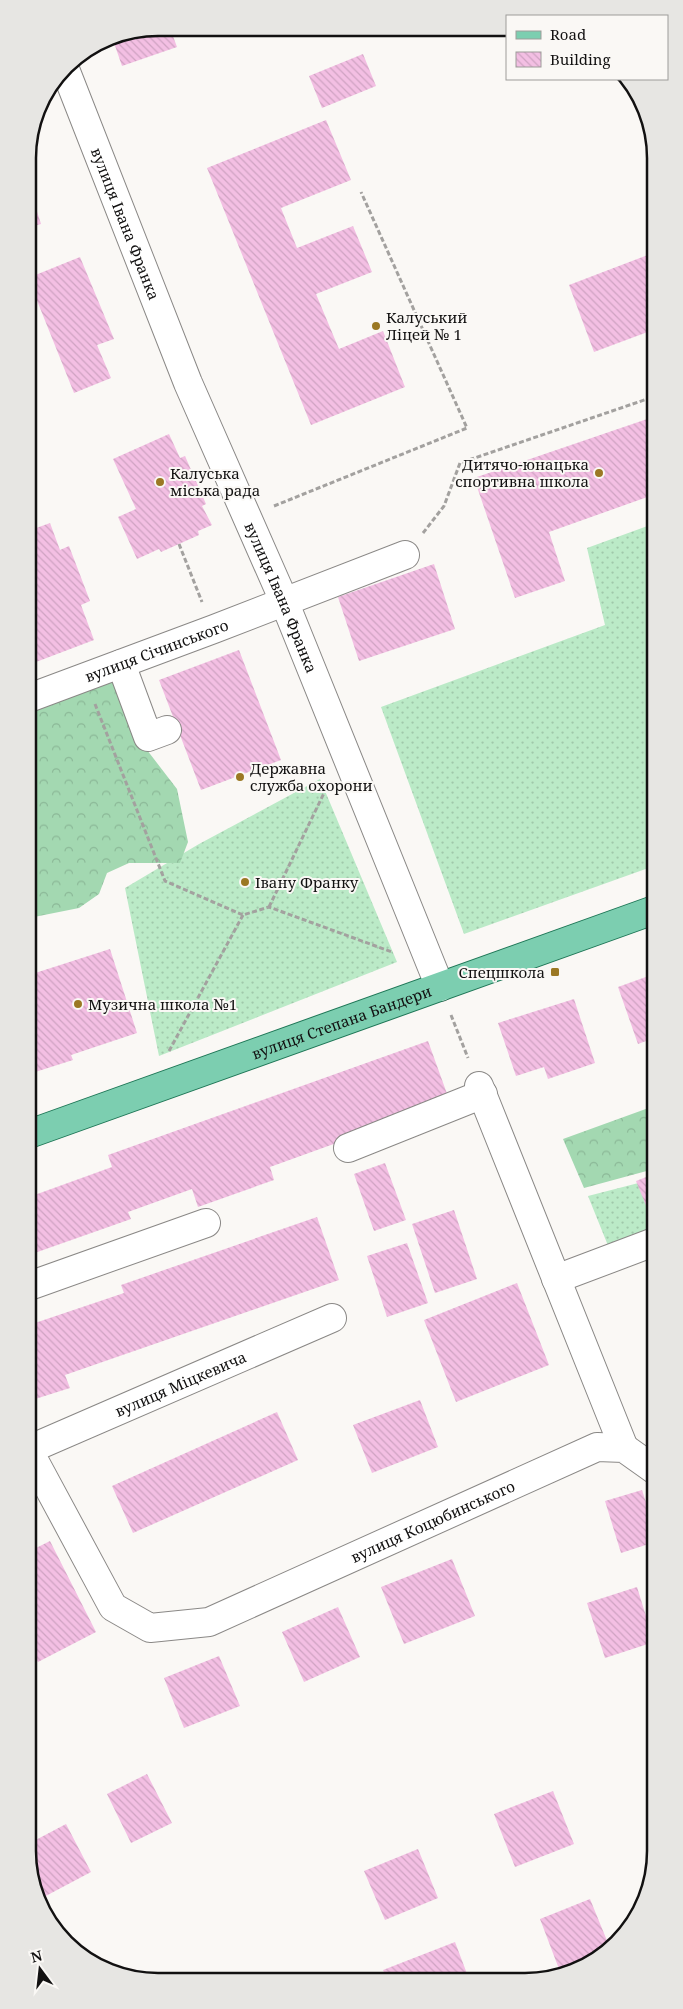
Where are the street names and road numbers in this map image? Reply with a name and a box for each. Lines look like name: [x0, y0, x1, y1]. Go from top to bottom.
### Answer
street label: вулиця Івана Франка: [87, 144, 164, 303]
street label: вулиця Івана Франка: [240, 519, 322, 676]
street label: вулиця Січинського: [82, 615, 231, 686]
street label: вулиця Степана Бандери: [249, 981, 434, 1063]
street label: вулиця Міцкевича: [112, 1346, 249, 1421]
street label: вулиця Коцюбинського: [347, 1475, 518, 1567]

